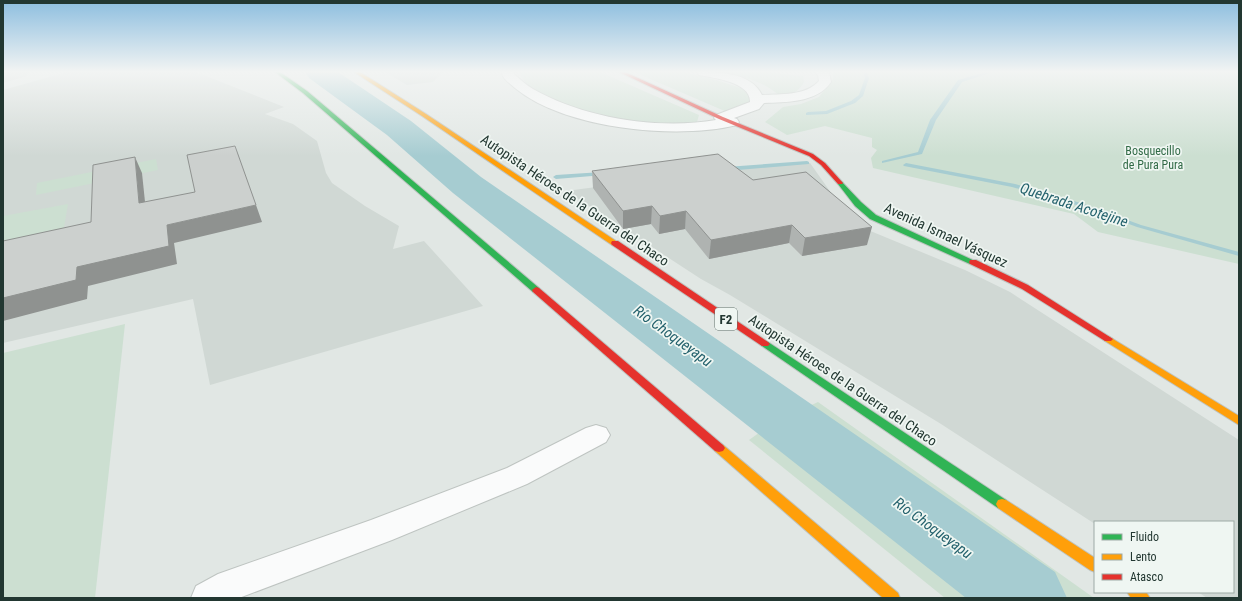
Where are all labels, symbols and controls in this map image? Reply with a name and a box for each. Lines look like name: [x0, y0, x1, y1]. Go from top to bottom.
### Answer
street label: Autopista Héroes de la Guerra del Chaco: [478, 131, 672, 269]
park label: Bosquecillo de Pura Pura: [1123, 144, 1183, 172]
water label: Quebrada Acotejine: [1018, 179, 1130, 231]
street label: Avenida Ismael Vásquez: [882, 199, 1010, 271]
water label: Río Choqueyapu: [630, 302, 716, 370]
road number: F2: [715, 308, 737, 330]
street label: Autopista Héroes de la Guerra del Chaco: [746, 311, 940, 449]
water label: Río Choqueyapu: [890, 494, 976, 562]
legend: [1094, 521, 1234, 593]
text: Fluido: [1130, 530, 1159, 544]
text: Lento: [1130, 550, 1157, 564]
text: Atasco: [1130, 570, 1163, 584]

